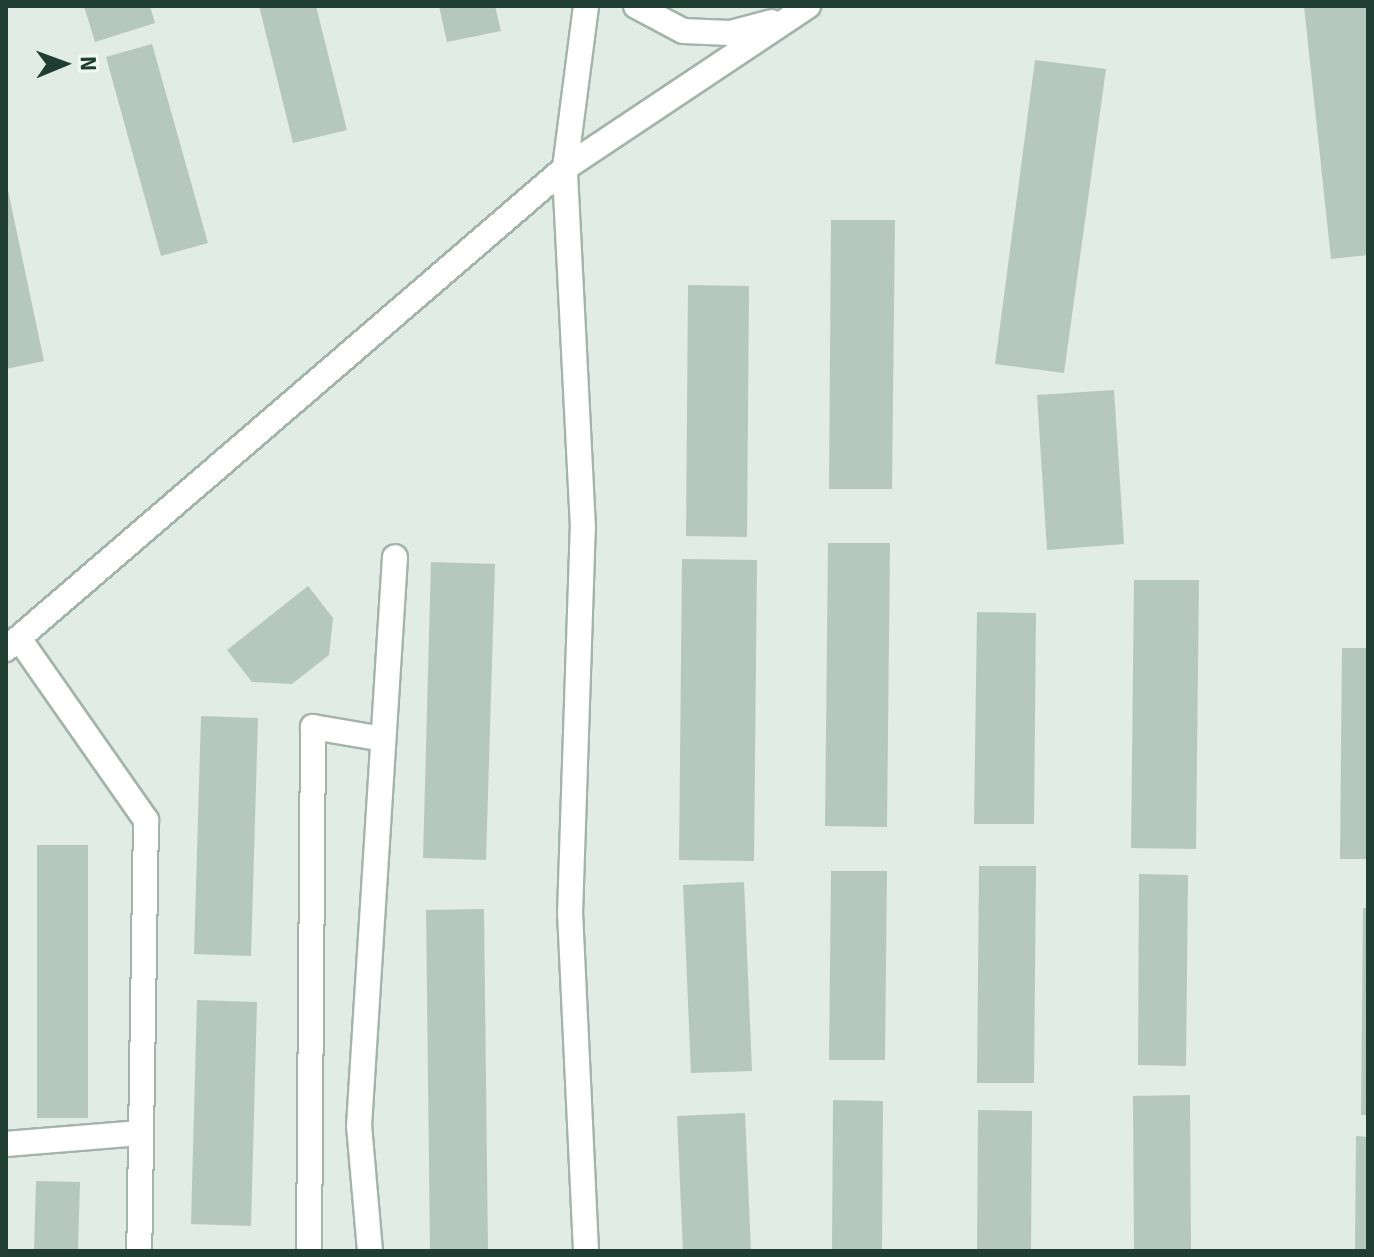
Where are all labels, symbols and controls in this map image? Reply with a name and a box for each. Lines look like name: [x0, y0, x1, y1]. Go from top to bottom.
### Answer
north arrow: [24, 24, 104, 104]
text: N: [75, 56, 102, 71]

